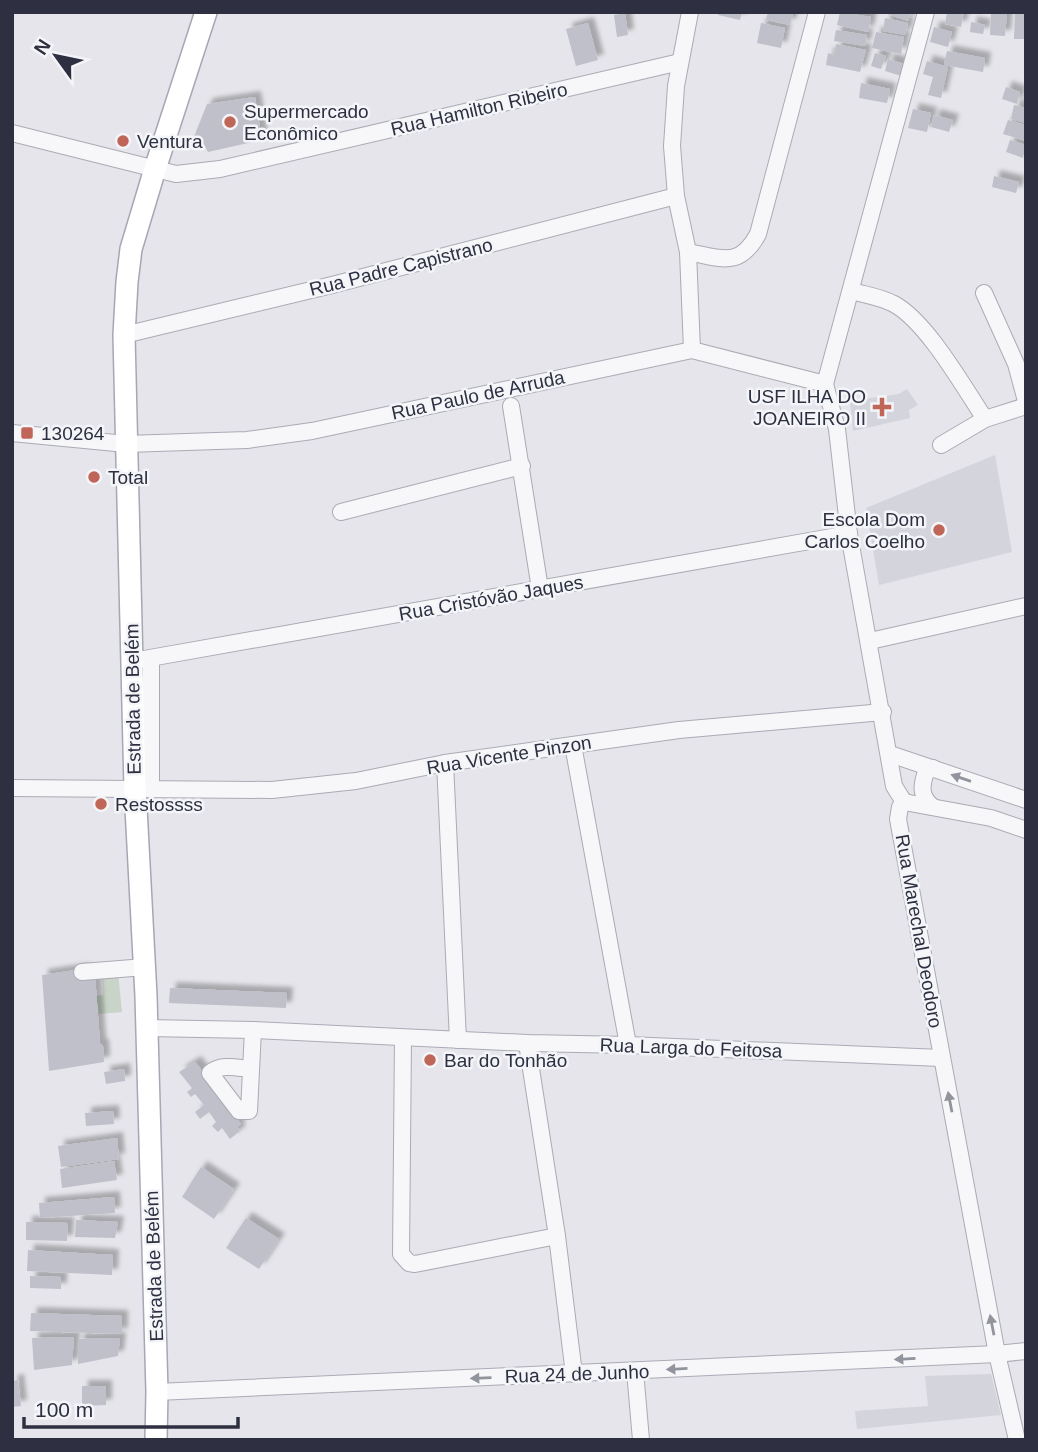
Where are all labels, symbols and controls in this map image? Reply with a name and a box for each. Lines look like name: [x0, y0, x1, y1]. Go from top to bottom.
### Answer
north arrow: [21, 21, 91, 91]
text: N: [30, 36, 55, 58]
street label: Rua Hamilton Ribeiro: [389, 78, 569, 140]
place label: Supermercado Econômico: [244, 101, 369, 144]
marker: Supermercado Econômico: [222, 114, 238, 130]
place label: Ventura: [137, 131, 203, 152]
marker: Ventura: [115, 133, 131, 149]
street label: Rua Padre Capistrano: [307, 234, 495, 300]
street label: Rua Paulo de Arruda: [390, 366, 567, 424]
place label: USF ILHA DO JOANEIRO II: [748, 386, 866, 429]
marker: USF ILHA DO JOANEIRO II: [872, 397, 892, 417]
place label: 130264: [41, 423, 105, 444]
marker: 130264: [19, 425, 35, 441]
place label: Total: [108, 467, 148, 488]
marker: Total: [86, 469, 102, 485]
place label: Escola Dom Carlos Coelho: [805, 509, 925, 552]
marker: Escola Dom Carlos Coelho: [931, 522, 947, 538]
street label: Rua Cristóvão Jaques: [397, 571, 585, 625]
street label: Estrada de Belém: [121, 623, 145, 775]
street label: Rua Vicente Pinzon: [425, 732, 593, 778]
one-way arrow: [951, 772, 972, 783]
place label: Restossss: [115, 794, 203, 815]
marker: Restossss: [93, 796, 109, 812]
street label: Rua Marechal Deodoro: [892, 832, 946, 1030]
street label: Rua Larga do Feitosa: [599, 1034, 783, 1062]
place label: Bar do Tonhão: [444, 1050, 567, 1071]
marker: Bar do Tonhão: [422, 1052, 438, 1068]
one-way arrow: [944, 1091, 955, 1113]
street label: Estrada de Belém: [141, 1190, 167, 1342]
one-way arrow: [986, 1314, 997, 1336]
one-way arrow: [893, 1353, 915, 1364]
street label: Rua 24 de Junho: [504, 1361, 650, 1387]
one-way arrow: [666, 1364, 688, 1375]
one-way arrow: [470, 1372, 492, 1383]
scale bar: [24, 1386, 238, 1430]
text: 100 m: [35, 1398, 93, 1421]

